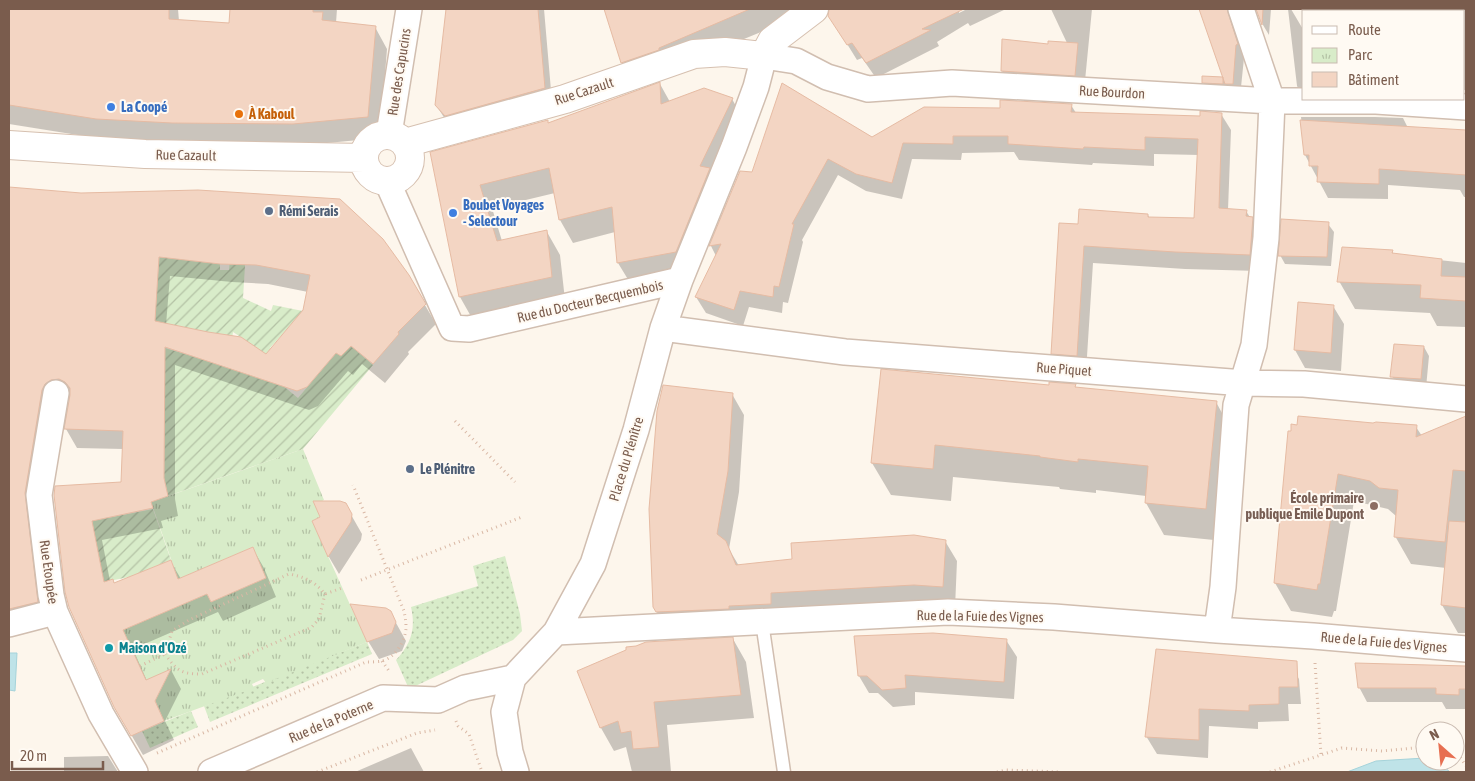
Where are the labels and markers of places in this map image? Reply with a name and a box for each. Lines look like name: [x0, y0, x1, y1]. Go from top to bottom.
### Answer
place label: La Coopé: [121, 99, 167, 115]
marker: La Coopé: [105, 101, 117, 113]
place label: À Kaboul: [248, 106, 295, 122]
marker: À Kaboul: [233, 108, 245, 120]
place label: Boubet Voyages - Selectour: [463, 197, 544, 229]
place label: Rémi Serais: [279, 203, 338, 219]
marker: Rémi Serais: [263, 205, 275, 217]
marker: Boubet Voyages - Selectour: [447, 207, 459, 219]
place label: Le Plénitre: [420, 461, 475, 477]
marker: Le Plénitre: [404, 463, 416, 475]
place label: École primaire publique Emile Dupont: [1246, 490, 1364, 522]
marker: École primaire publique Emile Dupont: [1368, 500, 1380, 512]
place label: Maison d'Ozé: [119, 640, 187, 656]
marker: Maison d'Ozé: [103, 642, 115, 654]

